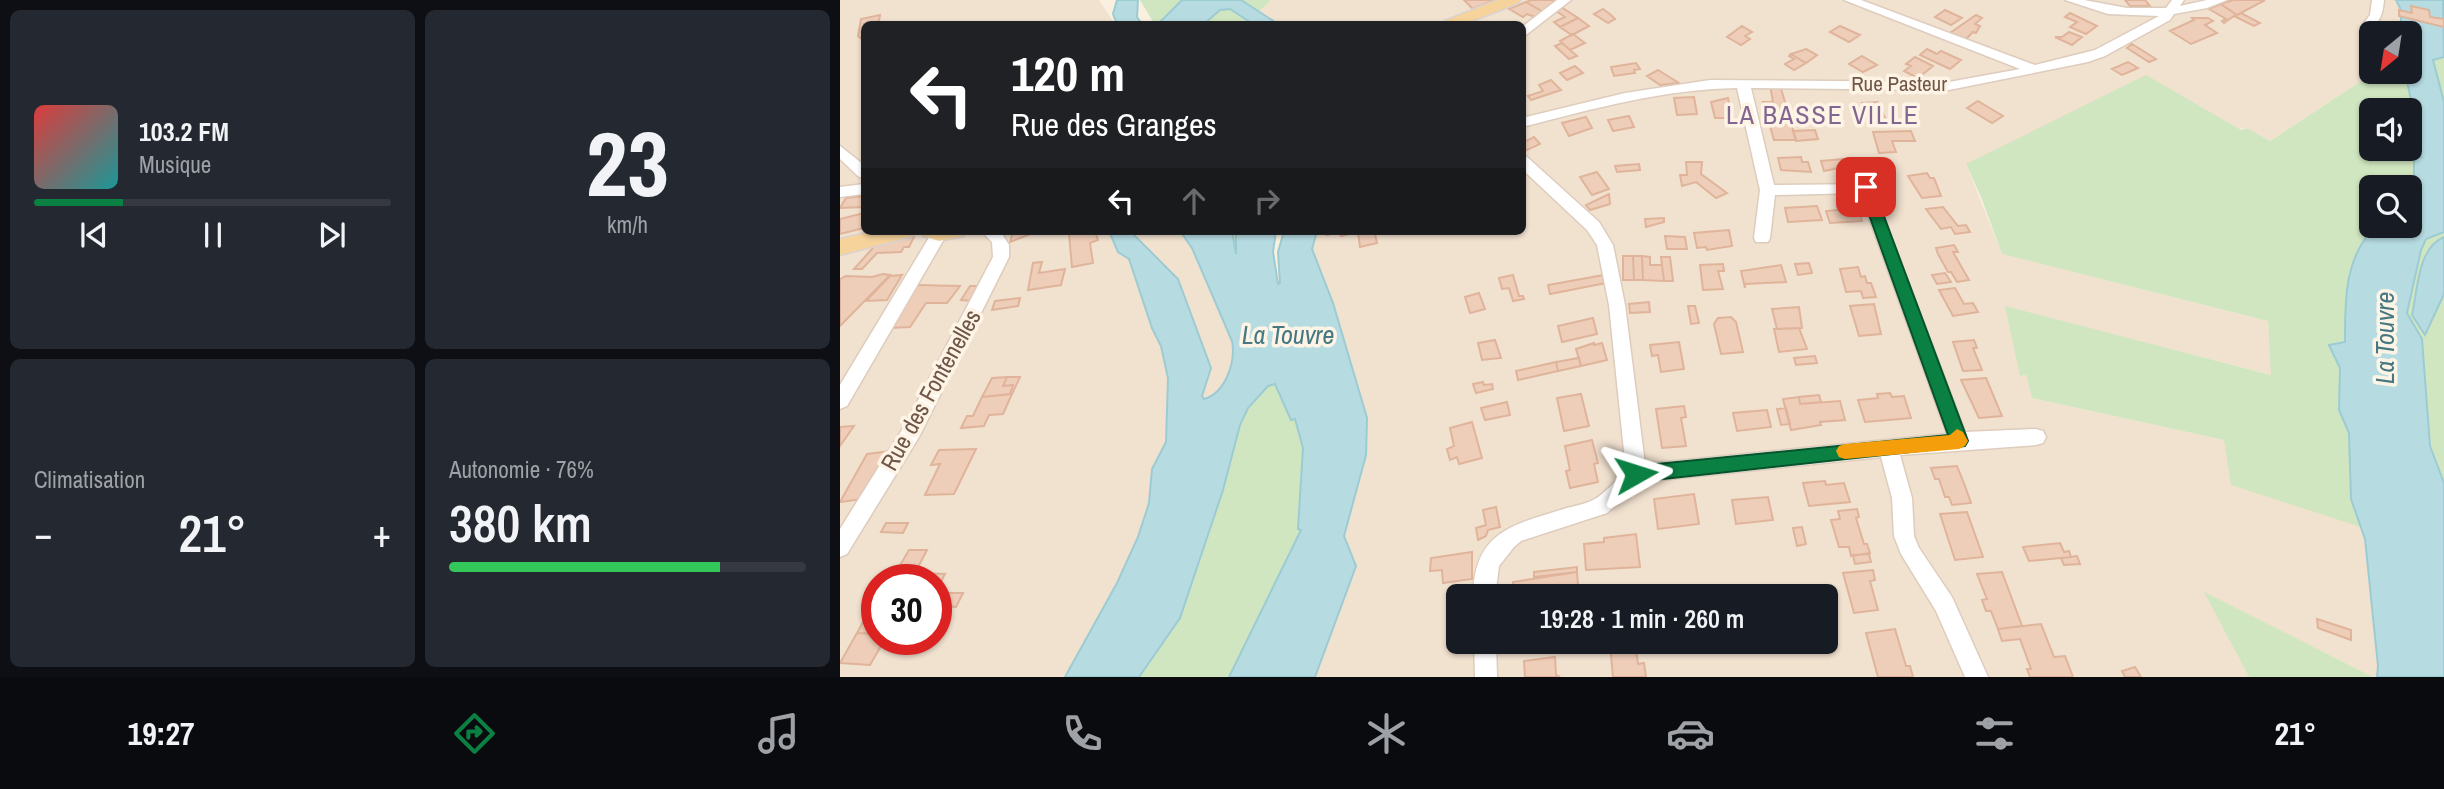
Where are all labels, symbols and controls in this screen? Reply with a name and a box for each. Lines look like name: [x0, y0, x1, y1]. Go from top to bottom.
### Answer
north arrow: [2359, 21, 2422, 84]
map controls: [2359, 21, 2422, 238]
text: 120 m: [1011, 40, 1125, 106]
icon: left: [896, 49, 987, 140]
street label: Rue Pasteur: [1851, 69, 1947, 98]
district label: LA BASSE VILLE: [1726, 97, 1920, 132]
button: sound: [2359, 98, 2422, 161]
text: 23: [586, 102, 669, 224]
text: Rue des Granges: [1011, 103, 1217, 146]
text: 103.2 FM: [139, 114, 229, 149]
text: Musique: [139, 149, 211, 180]
pin: [1836, 157, 1896, 217]
icon: arrive: [1847, 168, 1885, 206]
button: search: [2359, 175, 2422, 238]
icon: left: [1102, 182, 1140, 220]
icon: ahead: [1175, 182, 1213, 220]
icon: right: [1248, 182, 1286, 220]
text: km/h: [607, 209, 648, 240]
icon: previous: [75, 216, 113, 254]
icon: pause: [194, 216, 232, 254]
icon: next: [313, 216, 351, 254]
water label: La Touvre: [2367, 292, 2402, 384]
street label: Rue des Fontenelles: [873, 303, 988, 476]
water label: La Touvre: [1242, 317, 1334, 352]
position arrow: [1599, 437, 1673, 511]
text: Autonomie · 76%: [449, 454, 594, 485]
text: Climatisation: [34, 464, 145, 495]
text: 380 km: [449, 488, 592, 558]
text: 21°: [178, 498, 247, 568]
text: −: [34, 508, 52, 559]
text: +: [373, 508, 391, 559]
speed limit sign: 30: [861, 564, 952, 655]
text: 19:28 · 1 min · 260 m: [1540, 601, 1744, 636]
icon: directions: [450, 709, 499, 758]
icon: music: [754, 709, 803, 758]
icon: phone: [1058, 709, 1107, 758]
icon: climate: [1362, 709, 1411, 758]
icon: car: [1666, 709, 1715, 758]
icon: filters: [1970, 709, 2019, 758]
text: 19:27: [128, 712, 195, 755]
text: 21°: [2274, 712, 2316, 755]

